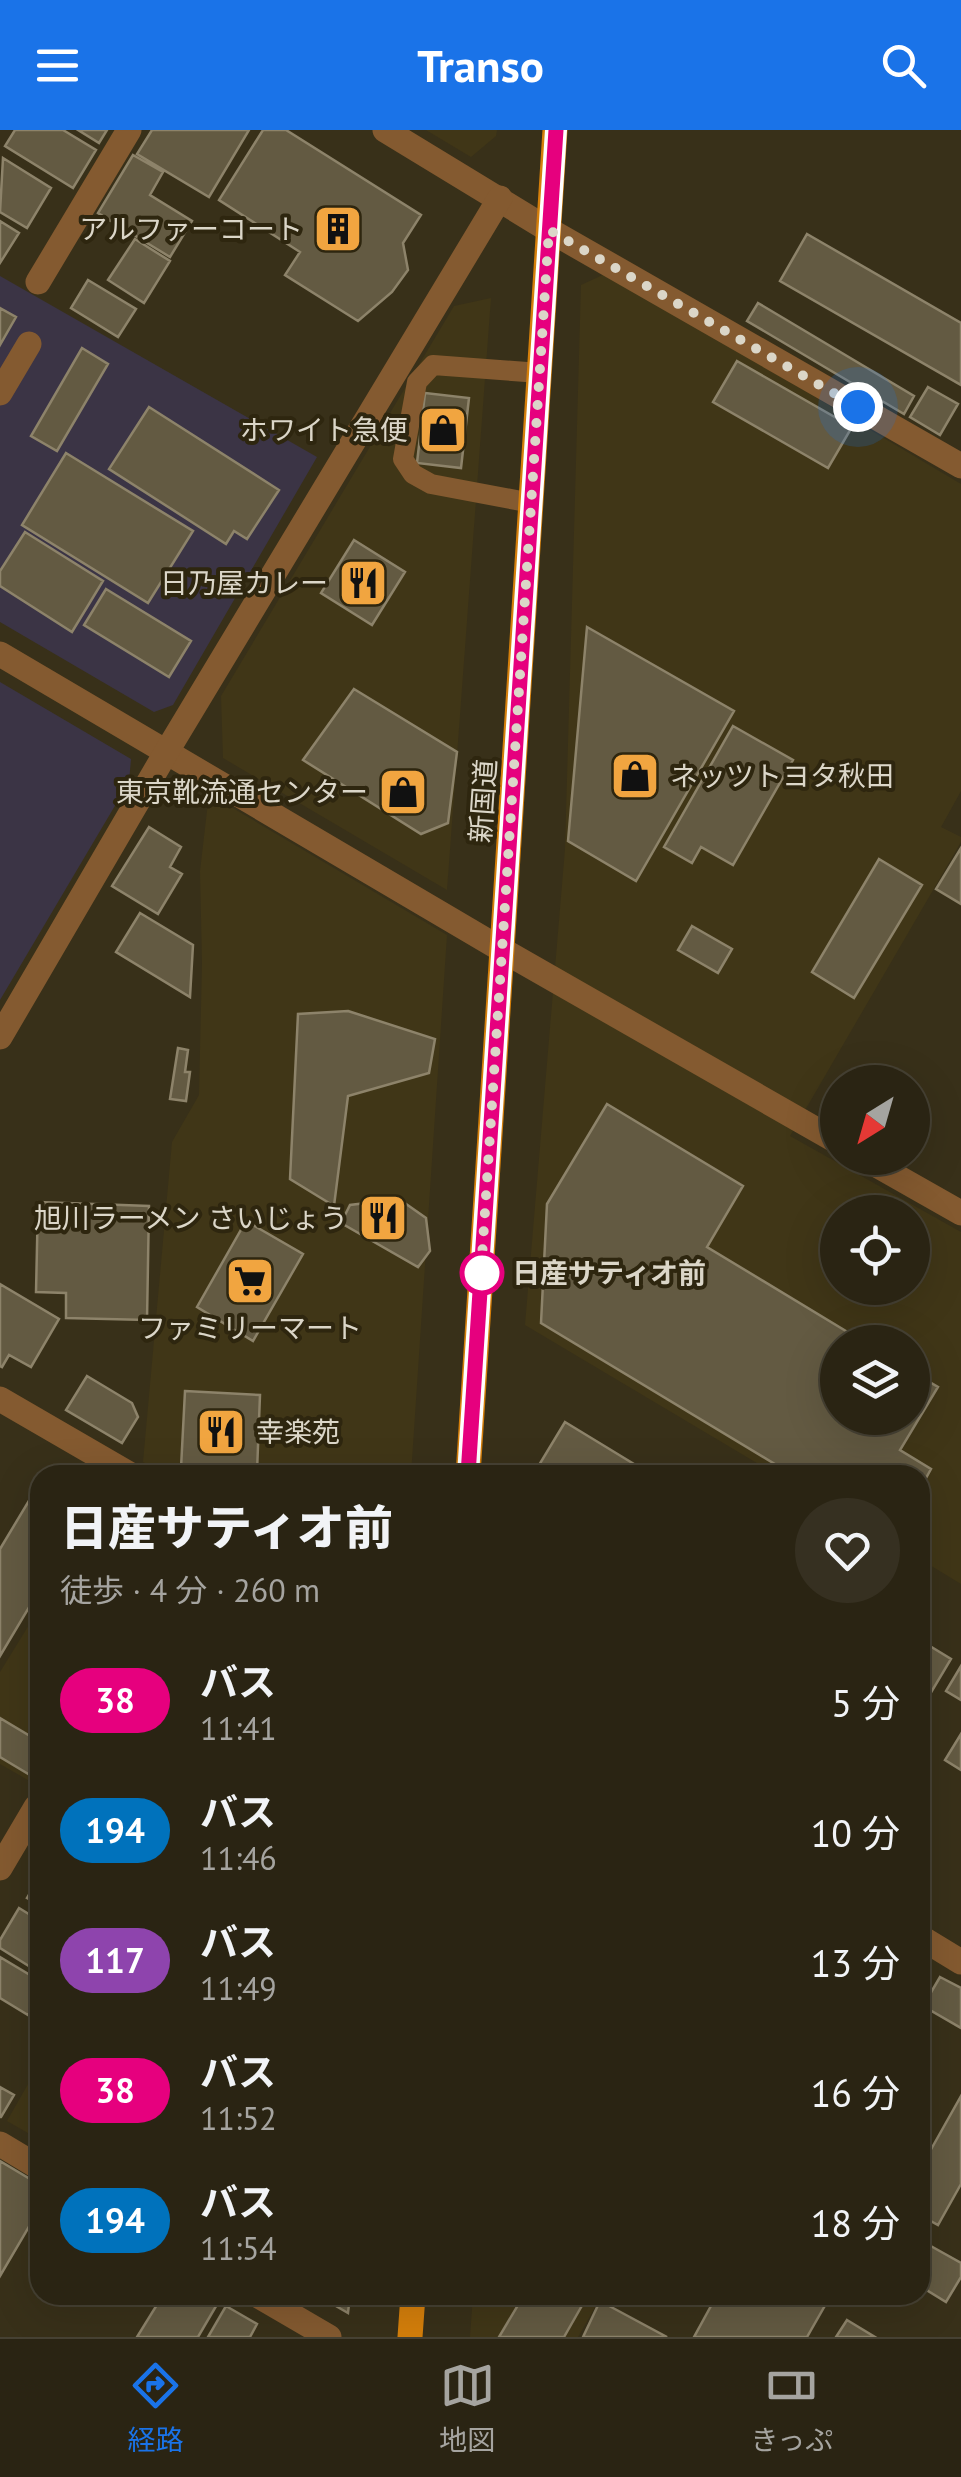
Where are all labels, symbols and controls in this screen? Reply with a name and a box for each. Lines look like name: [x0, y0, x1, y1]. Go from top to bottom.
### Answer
text: Transo: [417, 36, 544, 94]
icon: menu: [30, 38, 85, 93]
icon: search: [876, 38, 931, 93]
building icon: アルファーコート: [312, 203, 364, 255]
place label: アルファーコート: [79, 210, 303, 247]
your location: [833, 382, 883, 432]
shop icon: ホワイト急便: [417, 404, 469, 456]
place label: ホワイト急便: [240, 411, 408, 448]
restaurant icon: 日乃屋カレー: [337, 557, 389, 609]
place label: 日乃屋カレー: [160, 564, 328, 601]
shop icon: ネッツトヨタ秋田: [609, 750, 661, 802]
place label: ネッツトヨタ秋田: [670, 757, 894, 794]
street label: 新国道: [461, 758, 504, 844]
shop icon: 東京靴流通センター: [377, 766, 429, 818]
place label: 東京靴流通センター: [116, 773, 368, 810]
north arrow: [820, 1065, 930, 1175]
map controls: [820, 1065, 930, 1435]
restaurant icon: 旭川ラーメン さいじょう: [357, 1192, 409, 1244]
button: locate: [820, 1195, 930, 1305]
place label: 旭川ラーメン さいじょう: [34, 1199, 348, 1236]
marker: 日産サティオ前: [461, 1252, 503, 1294]
place label: 日産サティオ前: [512, 1254, 706, 1291]
supermarket icon: ファミリーマート: [224, 1255, 276, 1307]
place label: ファミリーマート: [138, 1309, 362, 1346]
button: layers: [820, 1325, 930, 1435]
restaurant icon: 幸楽苑: [195, 1406, 247, 1458]
place label: 幸楽苑: [256, 1413, 340, 1450]
text: 日産サティオ前: [60, 1496, 393, 1558]
button: heart: [795, 1498, 900, 1603]
text: 徒歩 · 4 分 · 260 m: [60, 1569, 320, 1611]
text: バス: [200, 1657, 276, 1706]
text: 38: [95, 1677, 135, 1723]
text: 5 分: [831, 1678, 900, 1727]
text: 11:41: [200, 1707, 277, 1749]
text: バス: [200, 1787, 276, 1836]
text: 194: [85, 1807, 145, 1853]
text: 10 分: [810, 1808, 900, 1857]
text: 11:46: [200, 1837, 277, 1879]
text: バス: [200, 1917, 276, 1966]
text: 117: [85, 1937, 145, 1983]
text: 13 分: [810, 1938, 900, 1987]
text: 11:49: [200, 1967, 277, 2009]
text: バス: [200, 2047, 276, 2096]
text: 38: [95, 2067, 135, 2113]
text: 16 分: [810, 2068, 900, 2117]
text: 11:52: [200, 2097, 277, 2139]
text: バス: [200, 2177, 276, 2226]
text: 194: [85, 2197, 145, 2243]
text: 18 分: [810, 2198, 900, 2247]
text: 11:54: [200, 2227, 277, 2269]
tab: 経路: [128, 2358, 184, 2458]
tab: 地図: [439, 2358, 495, 2458]
tab: きっぷ: [750, 2358, 833, 2458]

